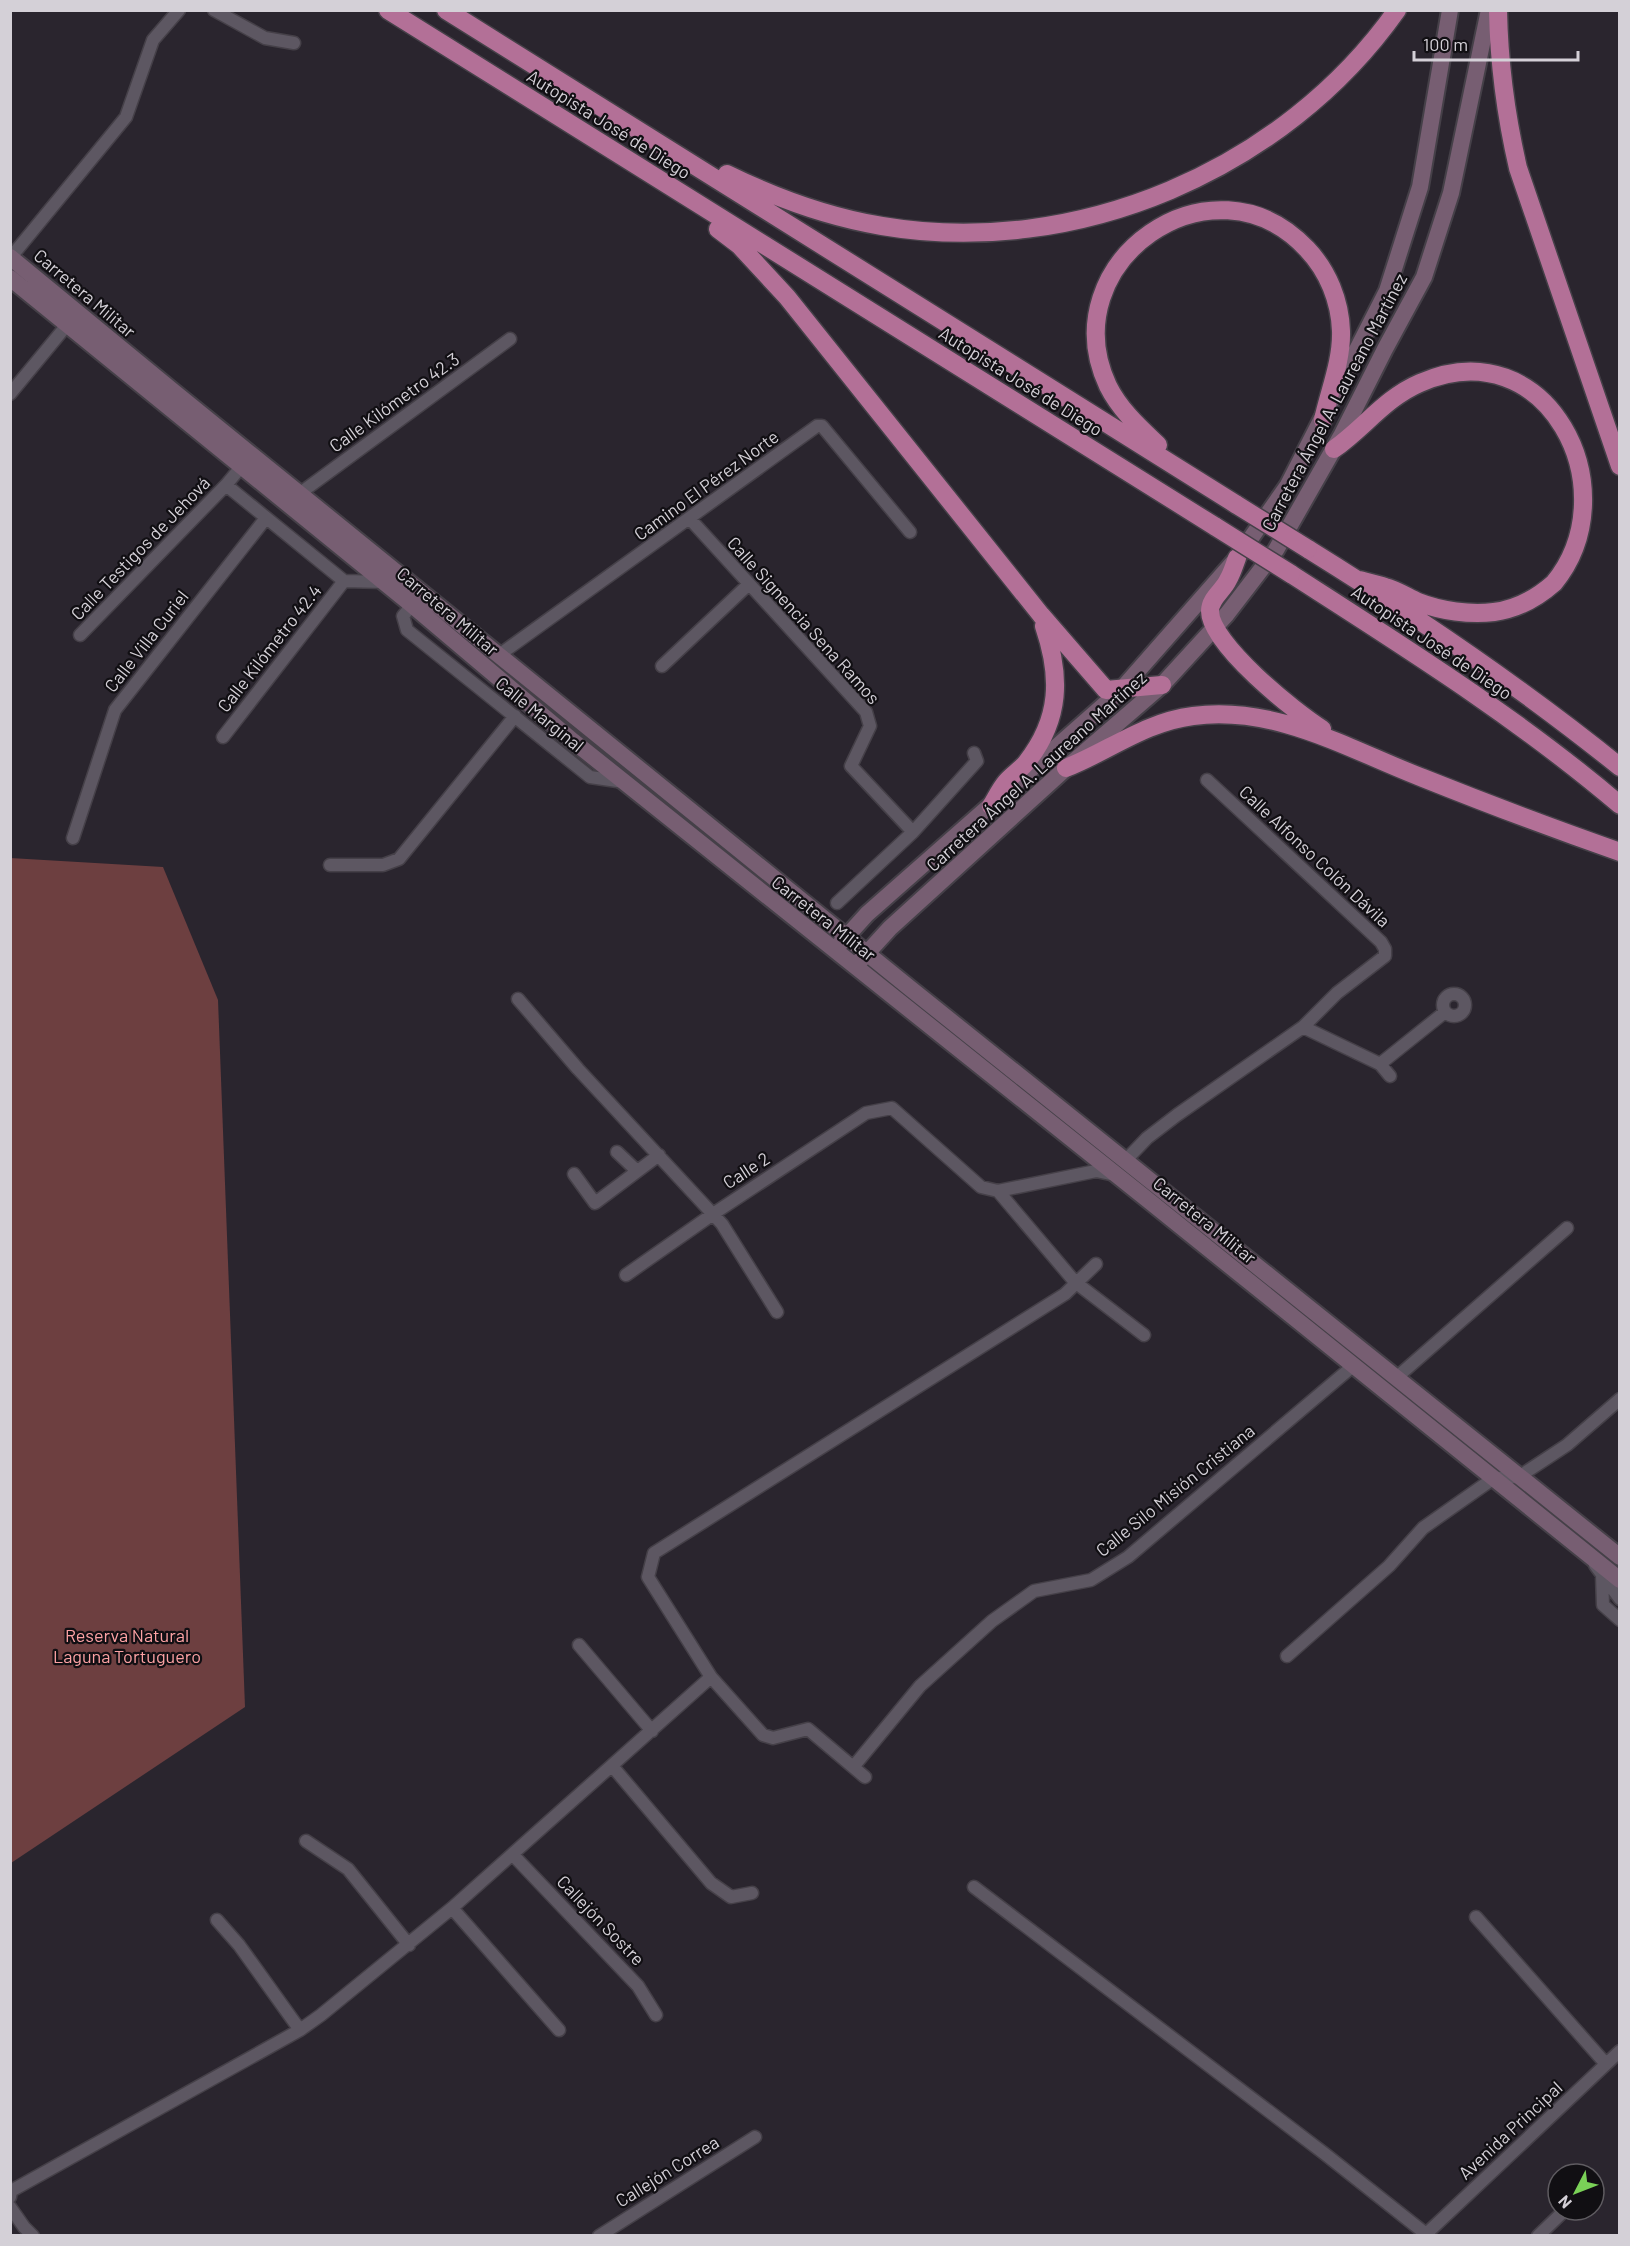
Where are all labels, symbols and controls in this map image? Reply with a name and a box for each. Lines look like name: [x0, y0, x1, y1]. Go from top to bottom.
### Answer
scale bar: [1414, 24, 1578, 62]
text: 100 m: [1423, 33, 1468, 55]
street label: Autopista José de Diego: [523, 65, 695, 183]
street label: Carretera Militar: [30, 244, 141, 342]
street label: Carretera Ángel A. Laureano Martínez: [1257, 269, 1411, 535]
street label: Autopista José de Diego: [935, 322, 1107, 440]
street label: Calle Kilómetro 42.3: [325, 347, 463, 457]
street label: Camino El Pérez Norte: [629, 425, 783, 545]
street label: Calle Testigos de Jehová: [66, 472, 214, 624]
street label: Calle Signencia Sena Ramos: [723, 532, 885, 708]
street label: Carretera Militar: [393, 562, 504, 660]
street label: Calle Kilómetro 42.4: [212, 580, 326, 716]
street label: Autopista José de Diego: [1348, 580, 1516, 704]
street label: Calle Villa Curiel: [99, 586, 193, 696]
street label: Carretera Ángel A. Laureano Martínez: [921, 666, 1151, 876]
street label: Calle Marginal: [491, 672, 589, 756]
street label: Calle Alfonso Colón Dávila: [1235, 780, 1395, 932]
street label: Carretera Militar: [768, 870, 881, 966]
street label: Calle 2: [719, 1147, 773, 1193]
street label: Carretera Militar: [1149, 1172, 1261, 1269]
street label: Calle Silo Misión Cristiana: [1091, 1419, 1259, 1561]
park label: Reserva Natural Laguna Tortuguero: [53, 1624, 201, 1667]
street label: Callejón Sostre: [553, 1870, 649, 1970]
street label: Avenida Principal: [1454, 2076, 1566, 2184]
street label: Callejón Correa: [611, 2130, 723, 2212]
north arrow: [1546, 2162, 1606, 2222]
text: N: [1554, 2192, 1575, 2213]

